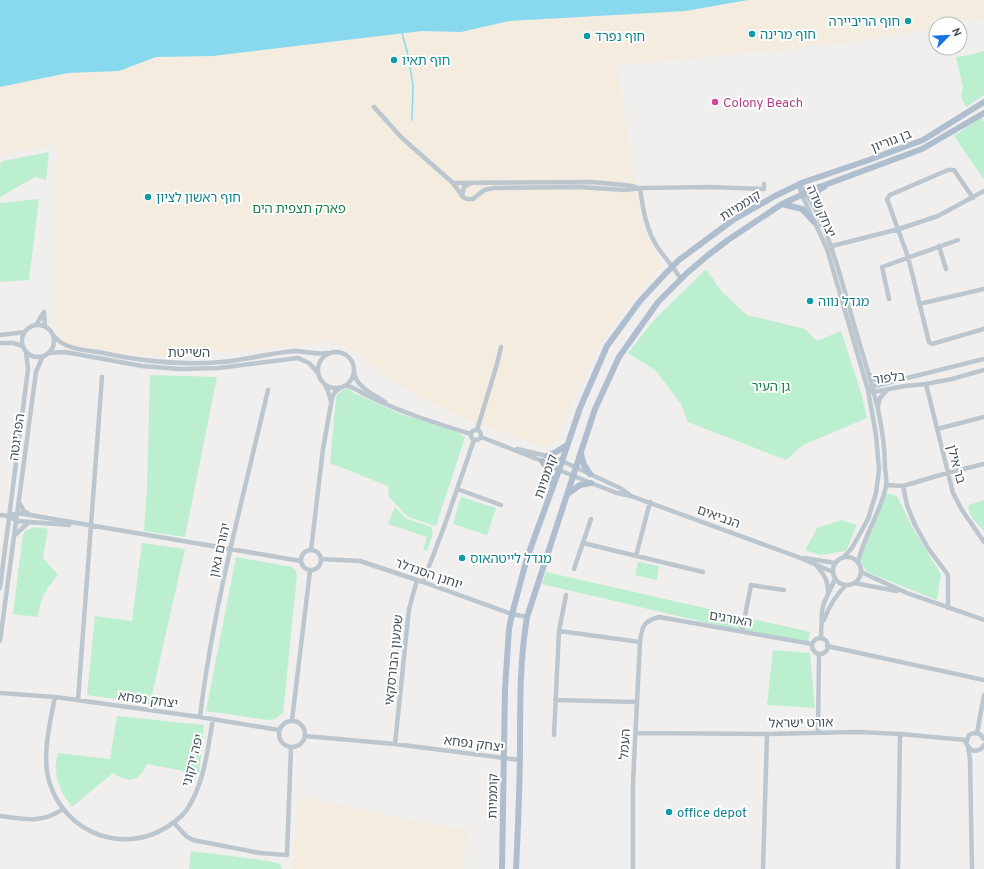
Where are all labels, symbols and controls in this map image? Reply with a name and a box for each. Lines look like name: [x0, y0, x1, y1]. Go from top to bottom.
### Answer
place label: חוף הריביירה: [829, 15, 900, 31]
marker: חוף הריביירה: [903, 16, 913, 26]
north arrow: [928, 16, 968, 56]
text: N: [948, 26, 964, 39]
place label: חוף מרינה: [760, 28, 816, 44]
marker: חוף מרינה: [747, 29, 757, 39]
place label: חוף נפרד: [595, 30, 645, 46]
marker: חוף נפרד: [582, 31, 592, 41]
place label: חוף תאיו: [402, 54, 450, 70]
marker: חוף תאיו: [389, 55, 399, 65]
place label: Colony Beach: [723, 96, 803, 112]
marker: Colony Beach: [710, 97, 720, 107]
street label: בן גוריון: [869, 127, 914, 157]
street label: יצחק שדה: [802, 183, 838, 240]
street label: קוממיות: [717, 188, 765, 226]
place label: חוף ראשון לציון: [156, 191, 241, 207]
marker: חוף ראשון לציון: [143, 192, 153, 202]
park label: פארק תצפית הים: [252, 202, 346, 218]
place label: מגדל נווה: [818, 295, 870, 311]
marker: מגדל נווה: [805, 296, 815, 306]
street label: השייטת: [168, 346, 210, 362]
street label: בלפור: [872, 369, 906, 389]
park label: גן העיר: [752, 380, 790, 396]
street label: הפריגטה: [7, 413, 29, 462]
street label: בר אילן: [942, 443, 968, 486]
street label: קוממיות: [532, 452, 562, 501]
street label: הנביאים: [695, 503, 742, 533]
street label: יהורם גאון: [207, 522, 235, 579]
place label: מגדל לייטהאוס: [470, 552, 552, 568]
marker: מגדל לייטהאוס: [457, 553, 467, 563]
street label: יוחנן הסנדלר: [392, 556, 464, 594]
street label: האורגים: [708, 608, 754, 632]
street label: שמעון הבורסקאי: [382, 614, 408, 706]
street label: יצחק נפחא: [117, 689, 179, 713]
street label: אורט ישראל: [769, 715, 834, 733]
street label: העמל: [617, 728, 635, 760]
street label: יפה ירקוני: [180, 733, 208, 788]
street label: יצחק נפחא: [443, 733, 505, 757]
street label: קוממיות: [486, 773, 502, 819]
place label: office depot: [677, 806, 747, 822]
marker: office depot: [664, 807, 674, 817]

